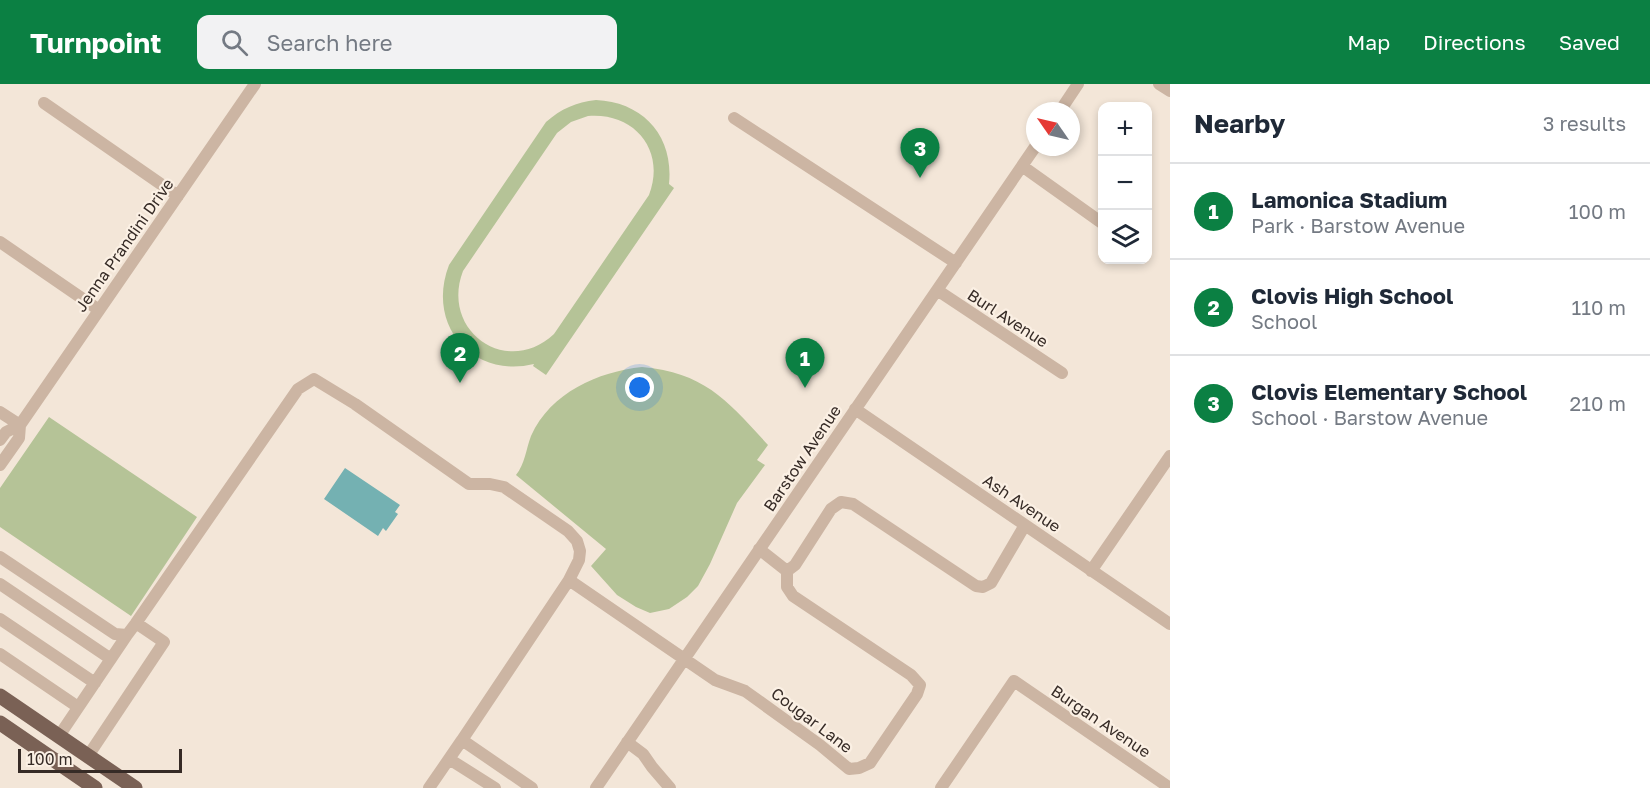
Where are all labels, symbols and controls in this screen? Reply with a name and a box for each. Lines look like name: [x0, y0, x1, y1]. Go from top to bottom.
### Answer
search box: [197, 15, 617, 69]
text: Turnpoint: [30, 26, 161, 59]
icon: search: [218, 26, 251, 59]
text: Search here: [266, 29, 393, 56]
text: Map: [1347, 29, 1390, 55]
text: Directions: [1423, 29, 1526, 55]
text: Saved: [1559, 29, 1620, 55]
north arrow: [1026, 102, 1080, 156]
map controls: [1098, 102, 1152, 264]
button: +: [1098, 102, 1152, 156]
text: Nearby: [1194, 108, 1285, 139]
text: 3 results: [1543, 111, 1626, 135]
pin: 3: [900, 128, 940, 178]
button: −: [1098, 156, 1152, 210]
street label: Jenna Prandini Drive: [70, 174, 178, 316]
text: Lamonica Stadium: [1251, 186, 1447, 213]
text: 1: [1208, 199, 1219, 223]
text: 100 m: [1569, 199, 1626, 223]
button: layers: [1098, 210, 1152, 264]
text: Park · Barstow Avenue: [1251, 213, 1465, 237]
text: Clovis High School: [1251, 282, 1453, 309]
street label: Burl Avenue: [964, 284, 1052, 352]
text: 2: [1207, 295, 1220, 319]
text: 110 m: [1572, 295, 1626, 319]
text: School: [1251, 309, 1317, 333]
pin: 2: [440, 334, 480, 383]
pin: 1: [786, 338, 824, 388]
your location: [625, 373, 654, 402]
text: Clovis Elementary School: [1251, 378, 1527, 405]
text: 3: [1207, 391, 1220, 415]
text: 210 m: [1570, 391, 1626, 415]
street label: Barstow Avenue: [759, 401, 845, 515]
text: School · Barstow Avenue: [1251, 405, 1488, 429]
street label: Ash Avenue: [979, 470, 1065, 536]
street label: Burgan Avenue: [1047, 680, 1155, 762]
street label: Cougar Lane: [767, 683, 857, 757]
scale bar: [18, 746, 182, 774]
text: 100 m: [27, 749, 73, 769]

